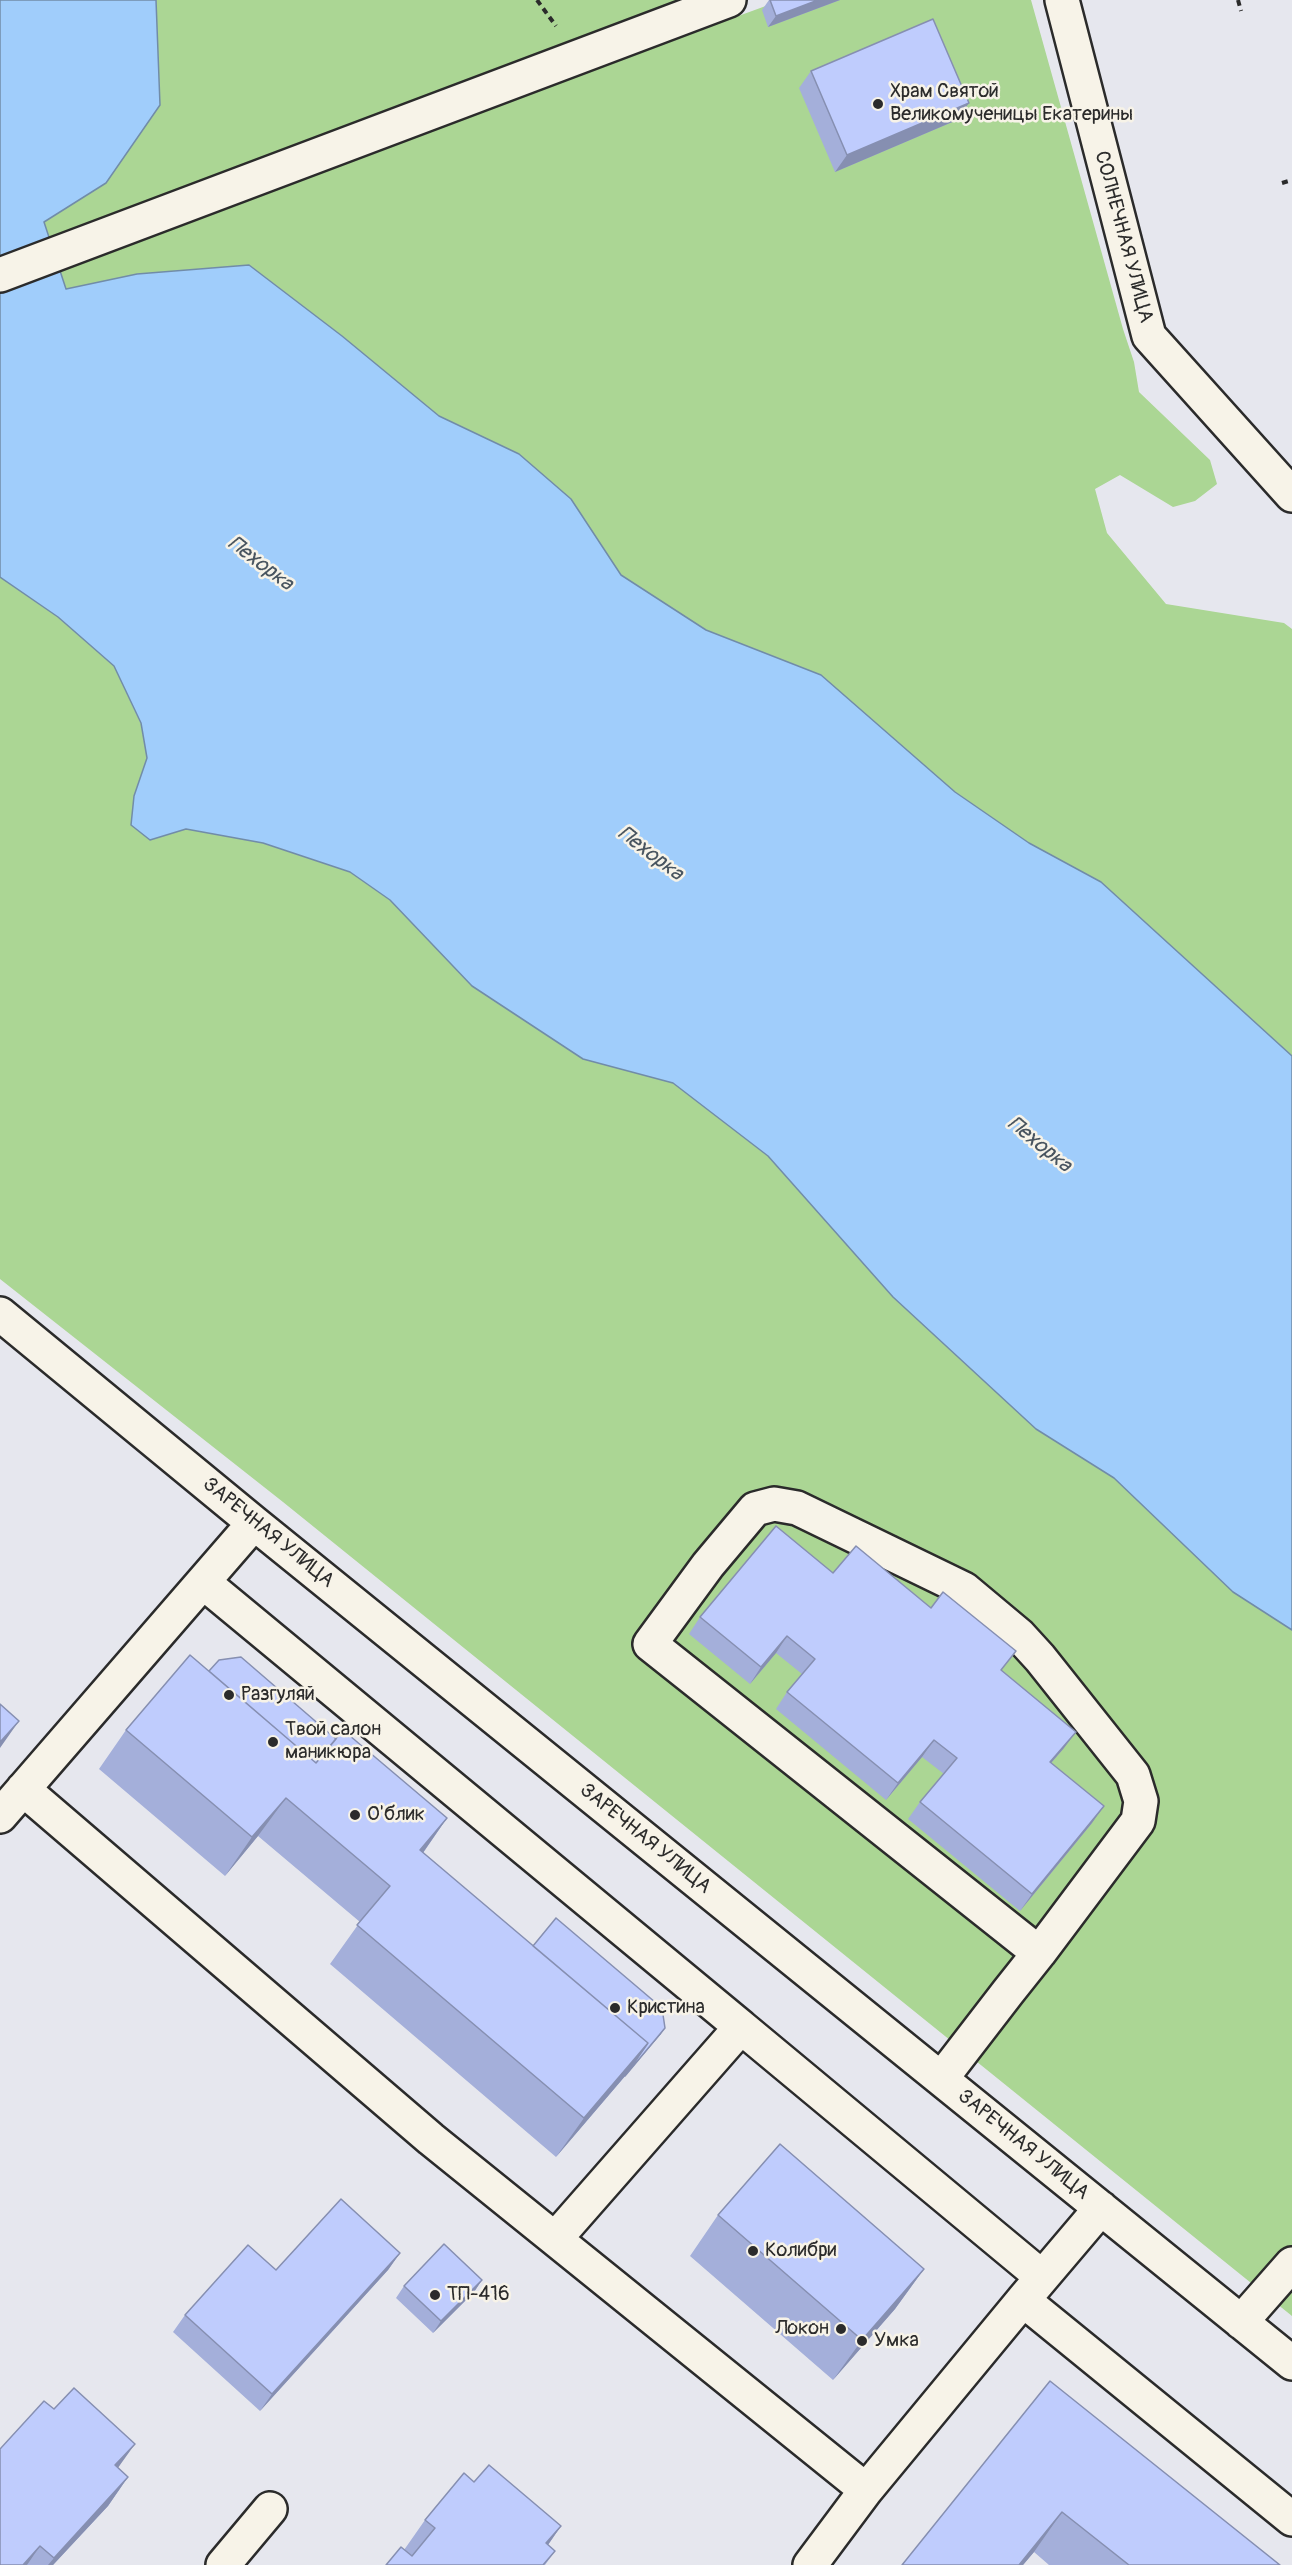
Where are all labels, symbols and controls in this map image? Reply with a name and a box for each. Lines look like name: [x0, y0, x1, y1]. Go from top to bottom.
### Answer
place label: Храм Святой Великомученицы Екатерины: [890, 80, 1133, 127]
marker: Храм Святой Великомученицы Екатерины: [871, 97, 885, 111]
street label: СОЛНЕЧНАЯ УЛИЦА: [1089, 148, 1157, 326]
water label: Пехорка: [222, 531, 298, 597]
water label: Пехорка: [612, 821, 688, 887]
water label: Пехорка: [1002, 1112, 1076, 1178]
street label: ЗАРЕЧНАЯ УЛИЦА: [197, 1473, 339, 1593]
place label: Разгуляй: [241, 1683, 315, 1707]
marker: Разгуляй: [222, 1688, 236, 1702]
place label: Твой салон маникюра: [285, 1718, 381, 1765]
marker: Твой салон маникюра: [266, 1735, 280, 1749]
street label: ЗАРЕЧНАЯ УЛИЦА: [574, 1779, 716, 1899]
place label: О'блик: [367, 1803, 425, 1827]
marker: О'блик: [348, 1808, 362, 1822]
place label: Кристина: [627, 1996, 705, 2020]
marker: Кристина: [608, 2001, 622, 2015]
street label: ЗАРЕЧНАЯ УЛИЦА: [952, 2085, 1094, 2205]
place label: Колибри: [765, 2239, 836, 2263]
marker: Колибри: [746, 2244, 760, 2258]
place label: ТП-416: [447, 2283, 510, 2307]
marker: ТП-416: [428, 2288, 442, 2302]
place label: Локон: [775, 2317, 829, 2341]
marker: Локон: [834, 2322, 848, 2336]
place label: Умка: [874, 2329, 919, 2353]
marker: Умка: [855, 2334, 869, 2348]

